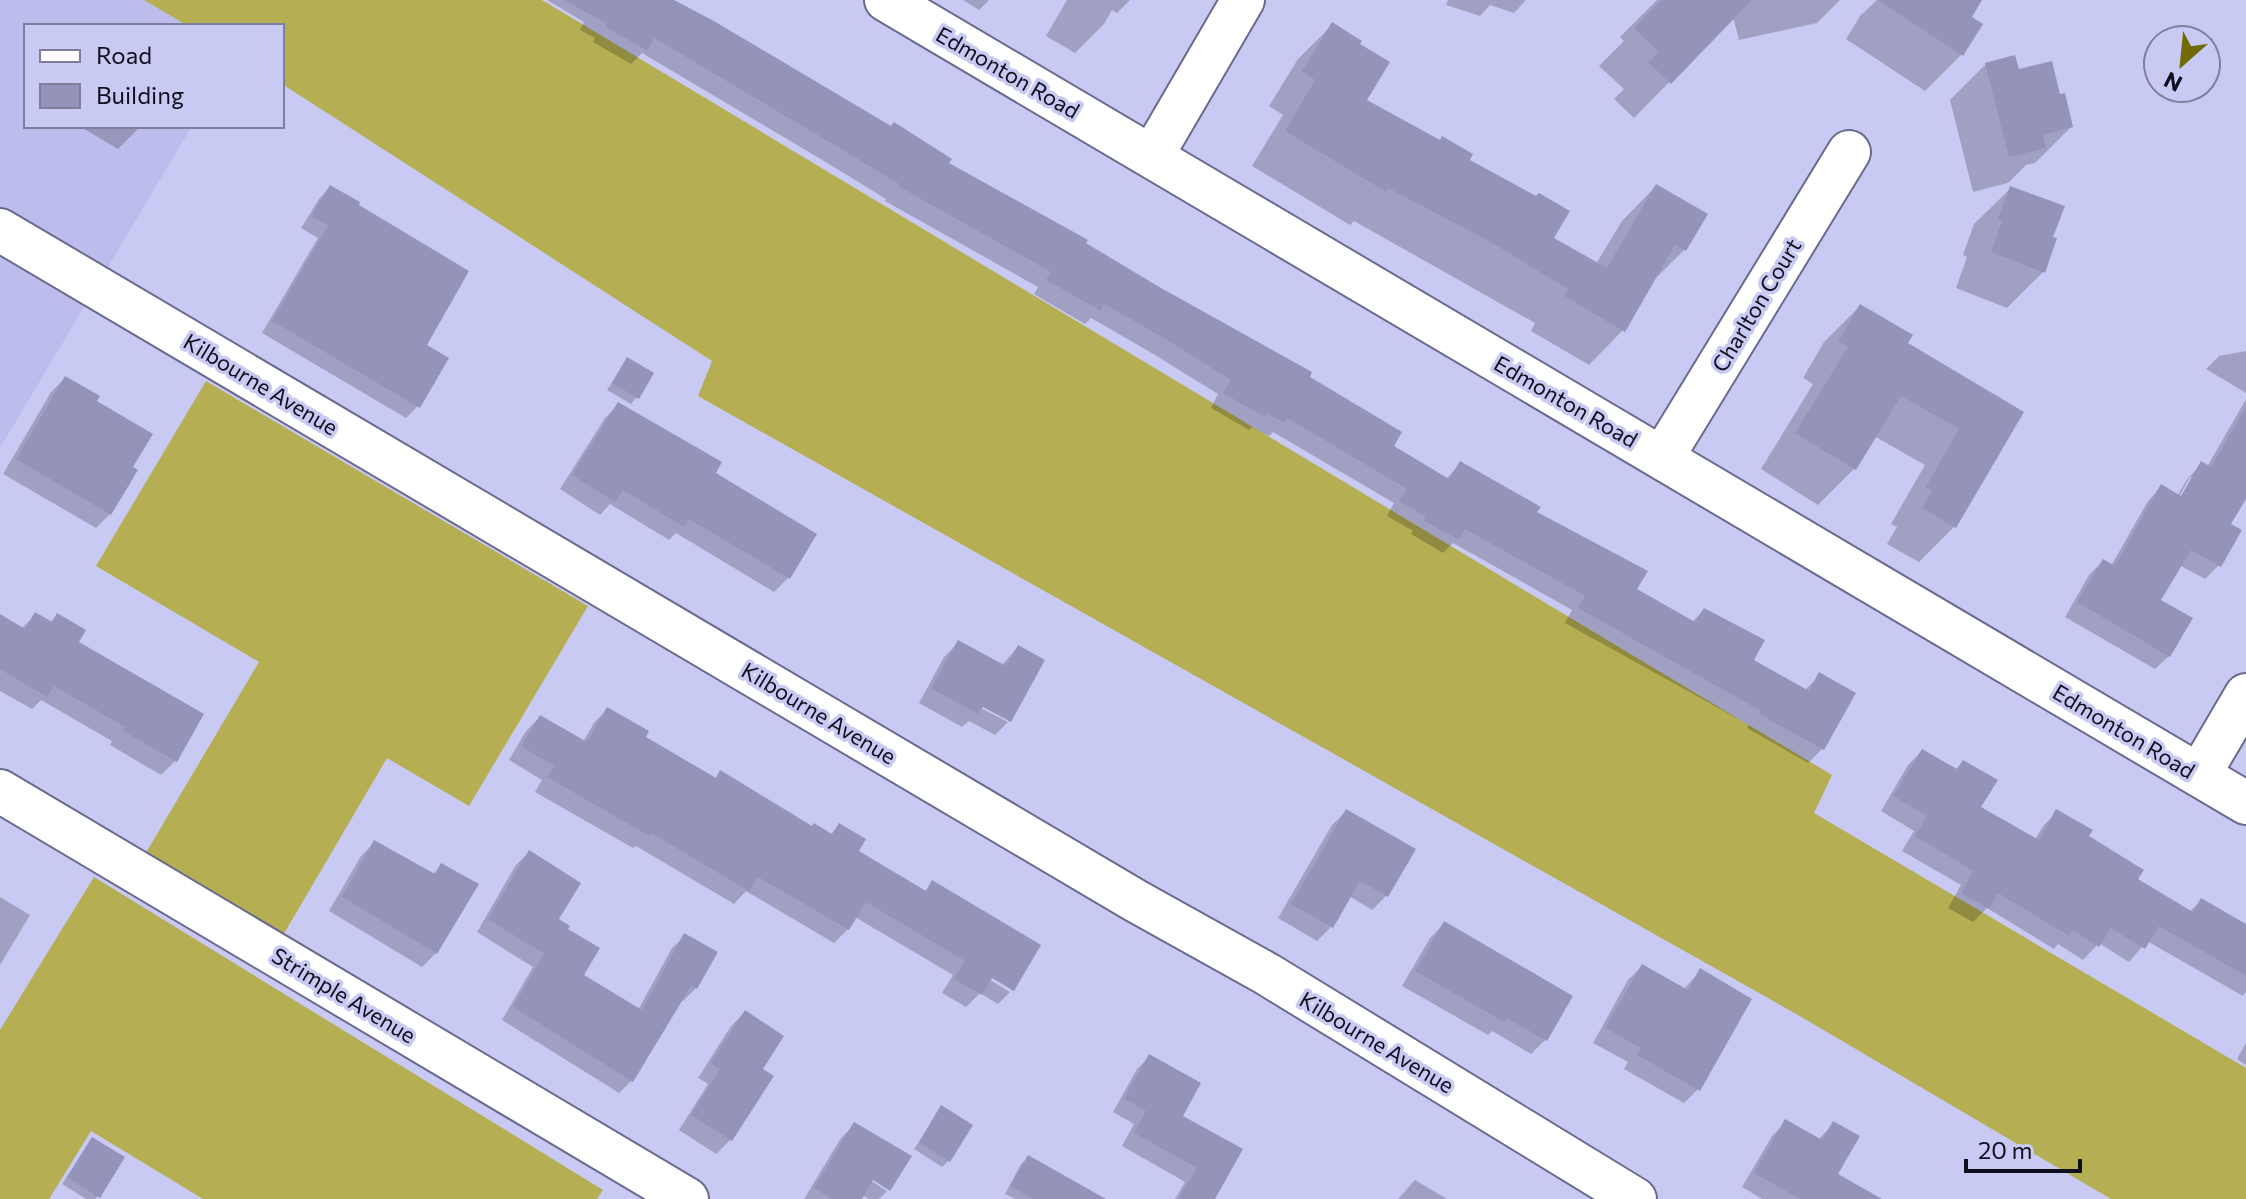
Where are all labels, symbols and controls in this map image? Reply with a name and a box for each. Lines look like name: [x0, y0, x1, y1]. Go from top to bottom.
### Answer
street label: Edmonton Road: [932, 20, 1084, 124]
legend: [24, 24, 284, 128]
north arrow: [2142, 24, 2222, 104]
text: Road: [96, 40, 152, 69]
text: N: [2159, 66, 2186, 98]
text: Building: [96, 80, 184, 109]
street label: Charlton Court: [1706, 233, 1806, 377]
street label: Kilbourne Avenue: [179, 327, 343, 441]
street label: Edmonton Road: [1490, 349, 1642, 453]
street label: Kilbourne Avenue: [737, 656, 901, 770]
street label: Edmonton Road: [2048, 678, 2200, 784]
street label: Strimple Avenue: [267, 941, 421, 1049]
street label: Kilbourne Avenue: [1295, 985, 1459, 1099]
scale bar: [1966, 1123, 2080, 1173]
text: 20 m: [1978, 1135, 2032, 1164]

